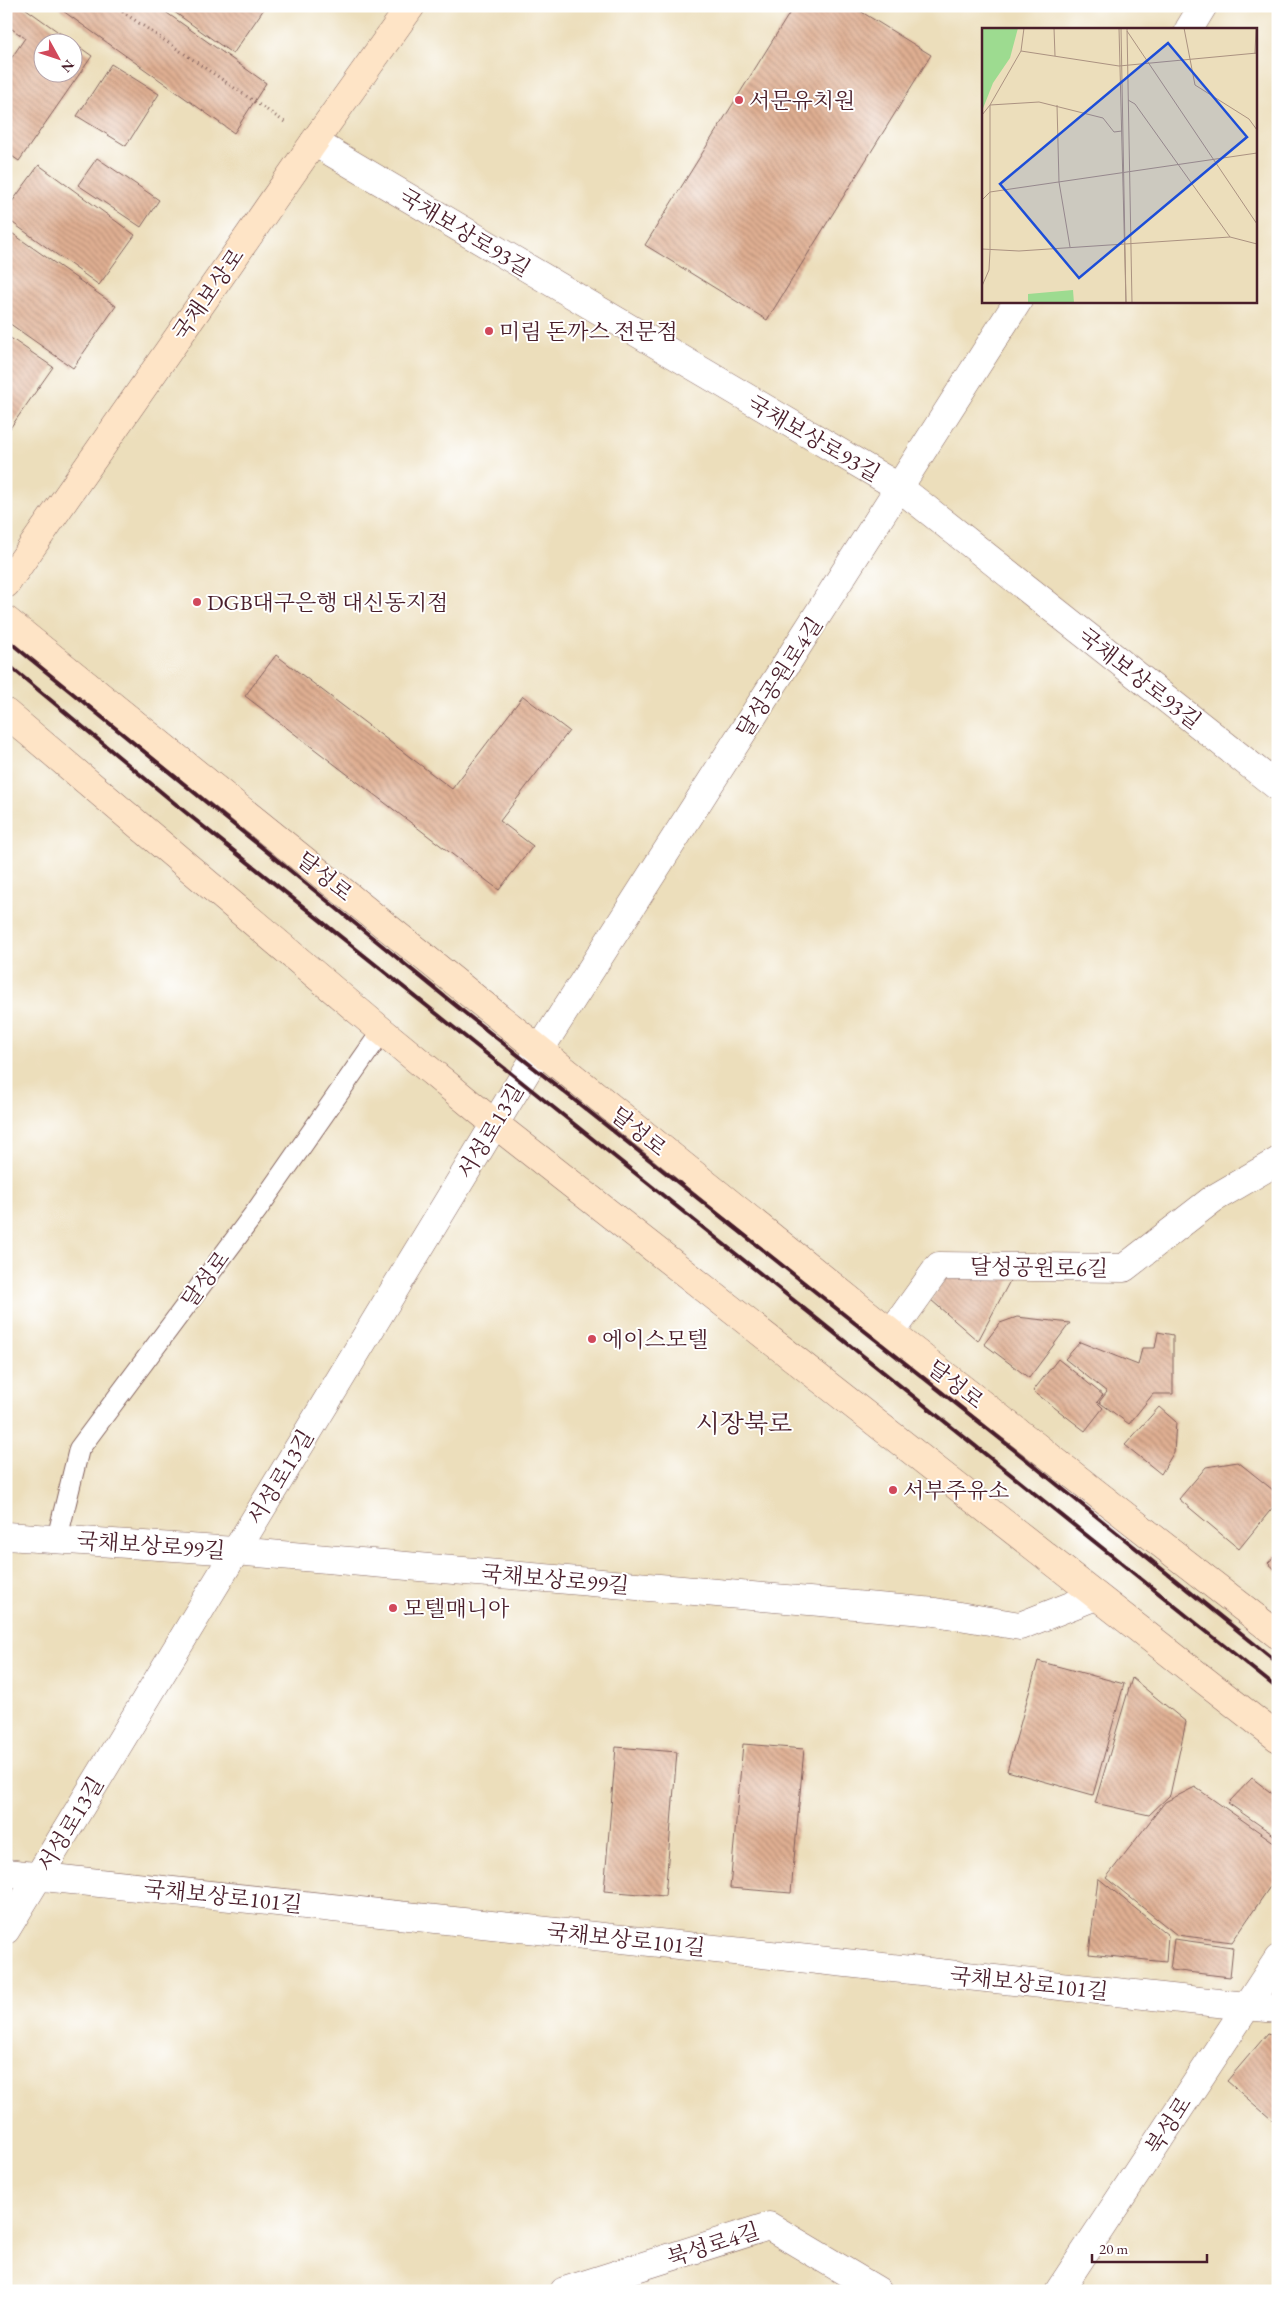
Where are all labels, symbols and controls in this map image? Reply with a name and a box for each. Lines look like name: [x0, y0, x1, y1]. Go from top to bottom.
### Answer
inset map: [982, 28, 1256, 302]
north arrow: [32, 32, 82, 82]
text: N: [57, 56, 78, 77]
place label: 서문유치원: [749, 86, 855, 115]
marker: 서문유치원: [733, 94, 745, 106]
street label: 국채보상로93길: [394, 182, 536, 283]
street label: 국채보상로: [166, 242, 251, 346]
place label: 미림 돈까스 전문점: [499, 317, 678, 346]
marker: 미림 돈까스 전문점: [483, 325, 495, 337]
street label: 국채보상로93길: [742, 389, 885, 488]
place label: DGB대구은행 대신동지점: [207, 588, 448, 617]
marker: DGB대구은행 대신동지점: [191, 596, 203, 608]
street label: 달성공원로4길: [730, 611, 829, 743]
street label: 국채보상로93길: [1072, 621, 1207, 736]
street label: 달성로: [291, 845, 359, 908]
street label: 서성로13길: [451, 1078, 530, 1184]
street label: 달성로: [605, 1100, 673, 1163]
street label: 달성로: [175, 1245, 236, 1313]
street label: 달성공원로6길: [970, 1252, 1108, 1283]
place label: 에이스모텔: [602, 1325, 708, 1354]
marker: 에이스모텔: [586, 1333, 598, 1345]
street label: 달성로: [922, 1353, 990, 1415]
district label: 시장북로: [696, 1407, 792, 1439]
street label: 서성로13길: [241, 1424, 320, 1530]
place label: 서부주유소: [903, 1476, 1009, 1505]
marker: 서부주유소: [887, 1484, 899, 1496]
street label: 국채보상로99길: [76, 1526, 226, 1565]
street label: 국채보상로99길: [480, 1559, 630, 1600]
place label: 모텔매니아: [403, 1594, 510, 1623]
marker: 모텔매니아: [387, 1602, 399, 1614]
street label: 서성로13길: [31, 1771, 110, 1877]
street label: 국채보상로101길: [142, 1874, 304, 1919]
street label: 국채보상로101길: [545, 1917, 707, 1962]
street label: 국채보상로101길: [948, 1961, 1110, 2006]
street label: 북성로: [1139, 2091, 1198, 2160]
street label: 북성로4길: [663, 2216, 763, 2273]
scale bar: [1092, 2232, 1206, 2264]
text: 20 m: [1099, 2239, 1128, 2258]

